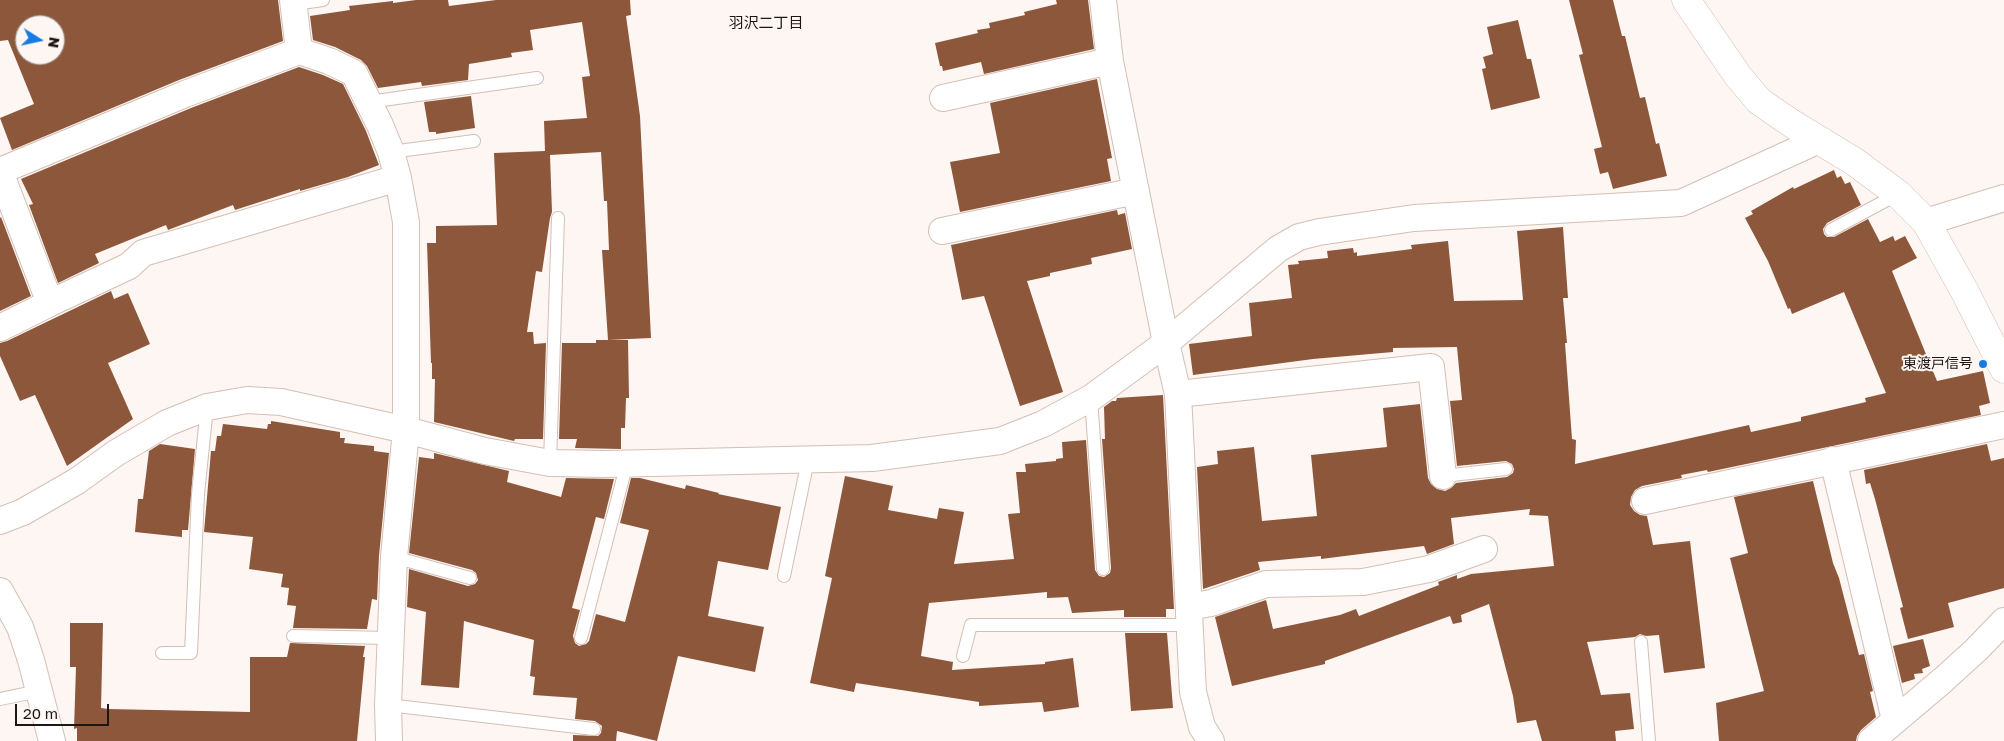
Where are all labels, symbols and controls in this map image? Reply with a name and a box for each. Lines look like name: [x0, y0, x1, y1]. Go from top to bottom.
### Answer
district label: 羽沢二丁目: [729, 14, 803, 32]
north arrow: [15, 15, 65, 65]
text: N: [45, 36, 64, 49]
place label: 東渡戸信号: [1903, 356, 1973, 372]
marker: 東渡戸信号: [1977, 358, 1989, 370]
scale bar: [18, 694, 111, 726]
text: 20 m: [23, 704, 58, 722]

